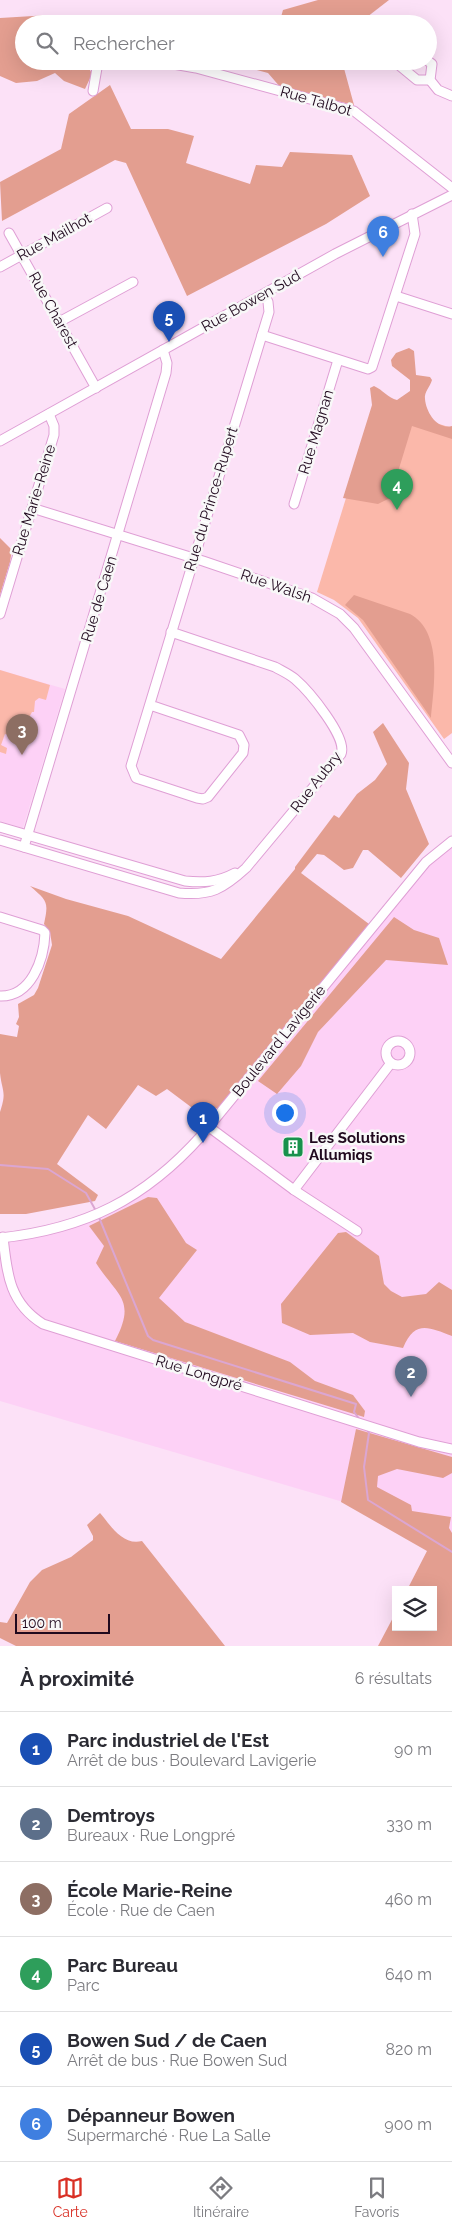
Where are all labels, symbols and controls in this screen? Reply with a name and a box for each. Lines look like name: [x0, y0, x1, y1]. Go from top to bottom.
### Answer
search box: [15, 15, 437, 70]
icon: search: [33, 29, 61, 57]
text: Rechercher: [73, 32, 175, 54]
street label: Rue Talbot: [278, 82, 354, 120]
street label: Rue Mailhot: [14, 209, 94, 265]
pin: 6: [367, 216, 399, 257]
street label: Rue Bowen Sud: [198, 266, 304, 336]
street label: Rue Charest: [25, 269, 81, 351]
pin: 5: [153, 301, 185, 342]
street label: Rue Magnan: [295, 388, 337, 476]
street label: Rue du Prince-Rupert: [180, 425, 242, 573]
street label: Rue Marie-Reine: [9, 442, 60, 558]
pin: 4: [381, 469, 413, 510]
street label: Rue de Caen: [77, 554, 121, 644]
street label: Rue Walsh: [238, 565, 314, 607]
pin: 3: [6, 714, 38, 755]
street label: Rue Aubry: [287, 748, 345, 816]
street label: Boulevard Lavigerie: [229, 982, 330, 1100]
your location: [272, 1100, 298, 1126]
pin: 1: [187, 1102, 219, 1143]
place label: Les Solutions Allumiqs: [309, 1129, 405, 1164]
building icon: Les Solutions Allumiqs: [281, 1135, 305, 1159]
street label: Rue Longpré: [153, 1351, 245, 1395]
pin: 2: [395, 1356, 427, 1397]
map controls: [392, 1586, 437, 1631]
button: layers: [392, 1586, 437, 1631]
scale bar: [15, 1611, 110, 1634]
text: 100 m: [22, 1615, 62, 1631]
text: À proximité: [20, 1666, 134, 1691]
text: 6 résultats: [355, 1669, 432, 1688]
text: Parc industriel de l'Est: [67, 1729, 269, 1751]
text: 1: [32, 1740, 40, 1759]
text: 90 m: [394, 1740, 432, 1759]
text: Arrêt de bus · Boulevard Lavigerie: [67, 1751, 317, 1770]
text: Demtroys: [67, 1804, 155, 1826]
text: 2: [31, 1815, 41, 1834]
text: 330 m: [386, 1815, 432, 1834]
text: Bureaux · Rue Longpré: [67, 1826, 235, 1845]
text: École Marie-Reine: [67, 1879, 232, 1901]
text: 3: [32, 1890, 40, 1909]
text: 460 m: [385, 1890, 432, 1909]
text: École · Rue de Caen: [67, 1901, 215, 1920]
text: Parc Bureau: [67, 1954, 178, 1976]
text: 4: [31, 1965, 41, 1984]
text: 640 m: [385, 1965, 432, 1984]
text: Parc: [67, 1976, 100, 1995]
text: Bowen Sud / de Caen: [67, 2029, 267, 2051]
text: 5: [32, 2040, 40, 2059]
text: 820 m: [386, 2040, 432, 2059]
text: Arrêt de bus · Rue Bowen Sud: [67, 2051, 287, 2070]
text: Dépanneur Bowen: [67, 2104, 235, 2126]
text: 6: [31, 2115, 41, 2134]
text: 900 m: [384, 2115, 432, 2134]
text: Supermarché · Rue La Salle: [67, 2126, 271, 2145]
tab: Carte: [53, 2174, 88, 2220]
tab: Itinéraire: [193, 2174, 249, 2220]
tab: Favoris: [354, 2174, 399, 2220]

